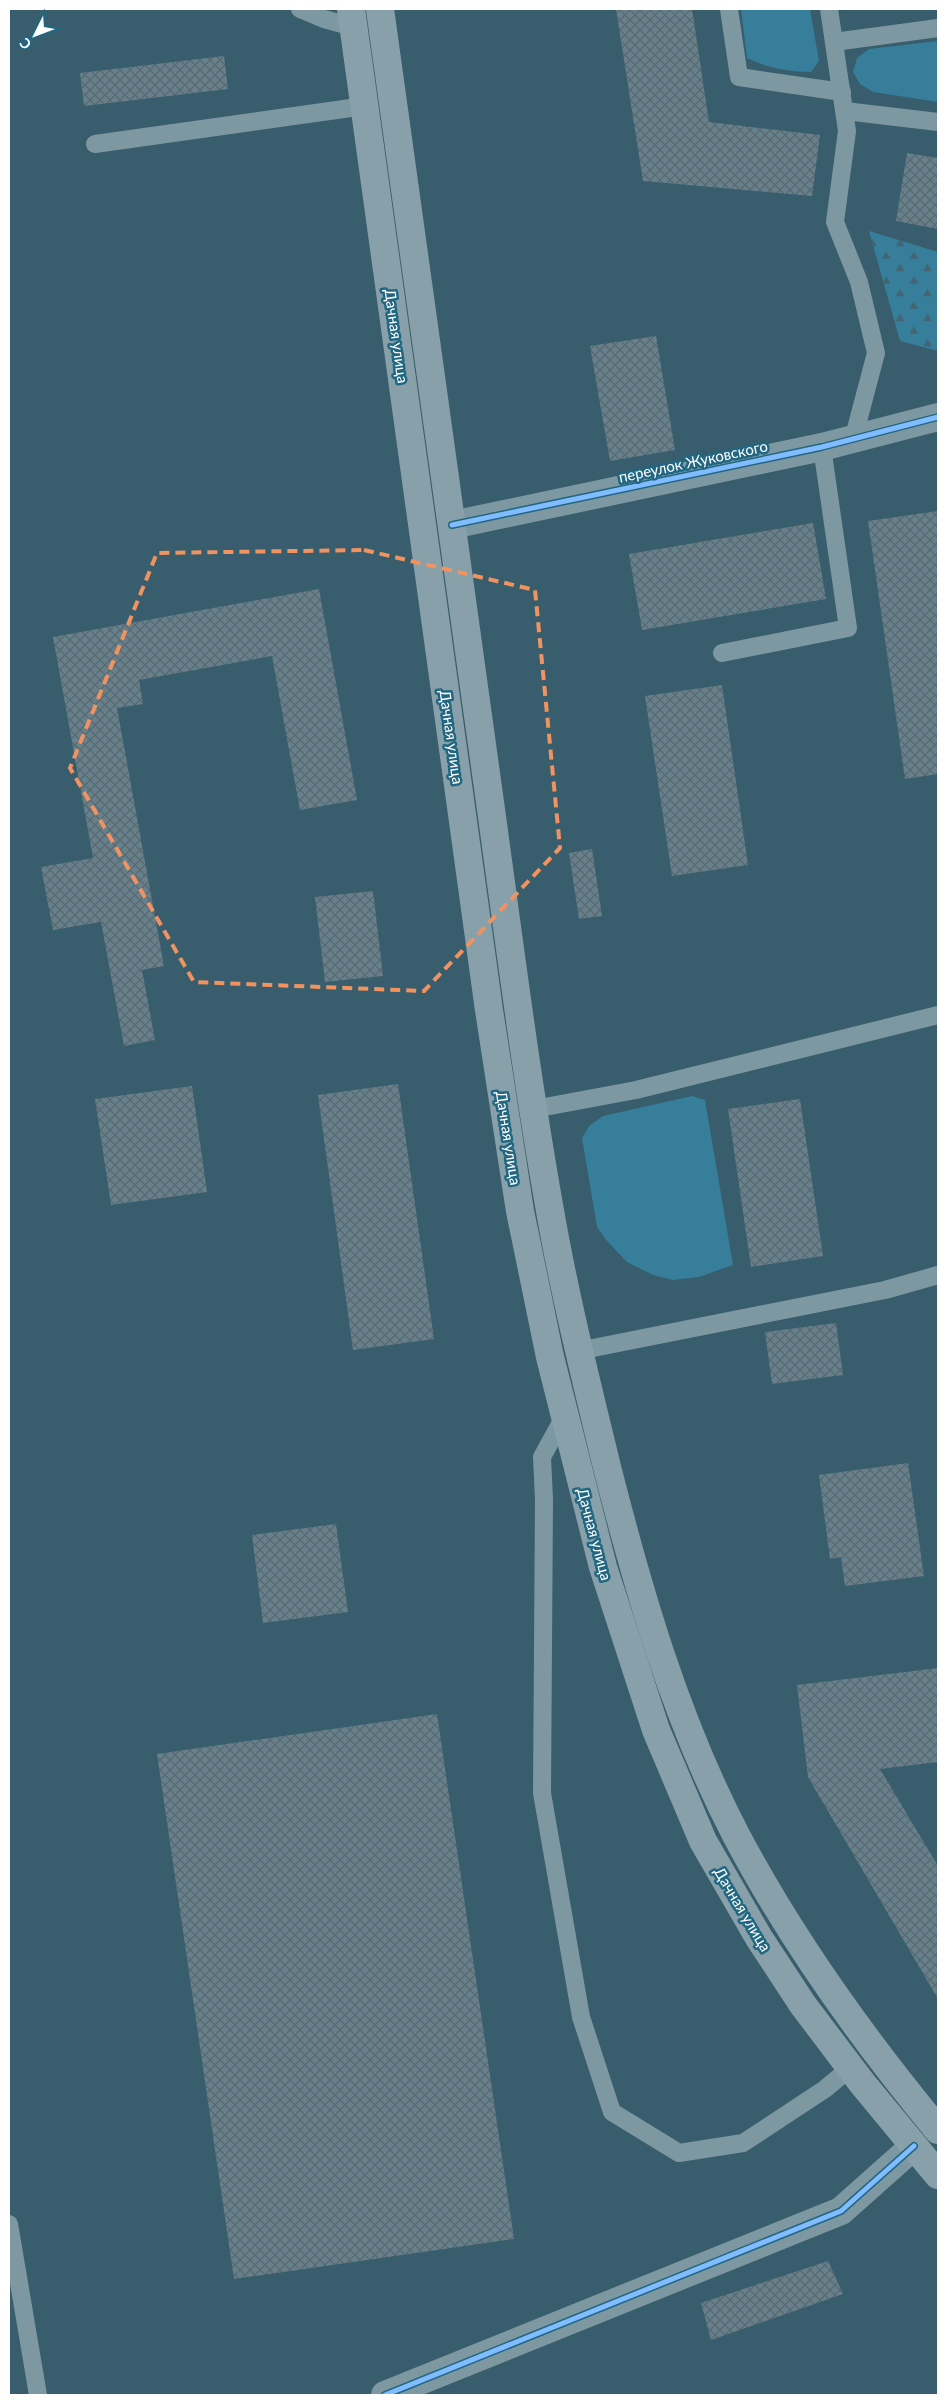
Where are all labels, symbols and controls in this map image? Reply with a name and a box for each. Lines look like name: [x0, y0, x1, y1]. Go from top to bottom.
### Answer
north arrow: [10, 10, 60, 60]
text: С: [15, 34, 34, 53]
street label: Дачная улица: [381, 288, 413, 384]
street label: переулок Жуковского: [617, 436, 769, 486]
street label: Дачная улица: [436, 689, 468, 785]
street label: Дачная улица: [493, 1090, 525, 1186]
street label: Дачная улица: [574, 1486, 616, 1582]
street label: Дачная улица: [711, 1864, 775, 1954]

